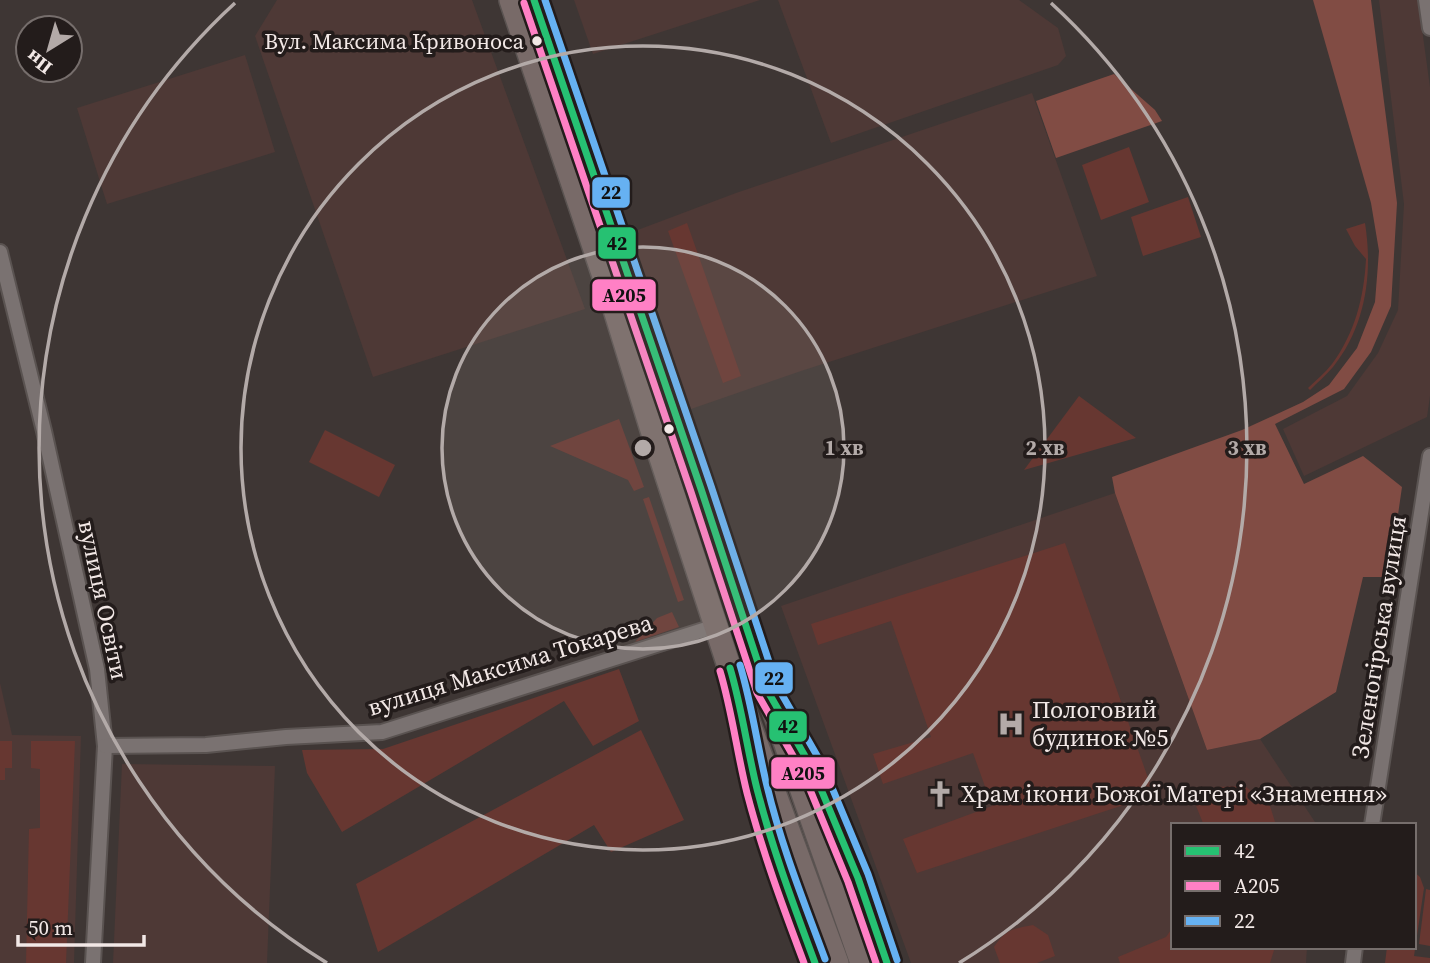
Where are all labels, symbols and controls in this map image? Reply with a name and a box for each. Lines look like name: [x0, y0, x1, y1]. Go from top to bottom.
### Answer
north arrow: [14, 14, 84, 84]
place label: Вул. Максима Кривоноса: [264, 26, 525, 56]
marker: Вул. Максима Кривоноса: [530, 34, 544, 48]
text: Пн: [20, 44, 57, 81]
line badge: 22: [591, 176, 631, 209]
text: 22: [601, 179, 621, 205]
line badge: 42: [597, 226, 637, 260]
text: 42: [607, 230, 627, 256]
line badge: А205: [591, 278, 657, 312]
text: А205: [602, 282, 646, 308]
unlabelled marker: [662, 422, 676, 436]
text: 1 хв: [825, 433, 864, 462]
text: 2 хв: [1026, 433, 1065, 462]
text: 3 хв: [1228, 433, 1267, 462]
centre of rings: [631, 436, 655, 460]
street label: Зеленогірська вулиця: [1343, 513, 1414, 761]
street label: вулиця Освіти: [70, 517, 136, 683]
street label: вулиця Максима Токарева: [363, 605, 657, 724]
line badge: 22: [754, 661, 794, 695]
text: 22: [764, 665, 784, 691]
place label: Пологовий будинок №5: [1032, 693, 1168, 754]
hospital icon: Пологовий будинок №5: [996, 709, 1026, 739]
line badge: 42: [768, 710, 808, 743]
text: 42: [778, 713, 798, 739]
line badge: А205: [770, 756, 836, 790]
text: А205: [781, 760, 825, 786]
place label: Храм ікони Божої Матері «Знамення»: [961, 777, 1387, 810]
church icon: Храм ікони Божої Матері «Знамення»: [925, 779, 955, 809]
legend: [1171, 823, 1416, 949]
text: 42: [1234, 836, 1255, 865]
text: А205: [1234, 871, 1279, 900]
scale bar: [18, 904, 144, 948]
text: 22: [1234, 906, 1255, 935]
text: 50 m: [28, 913, 73, 942]

